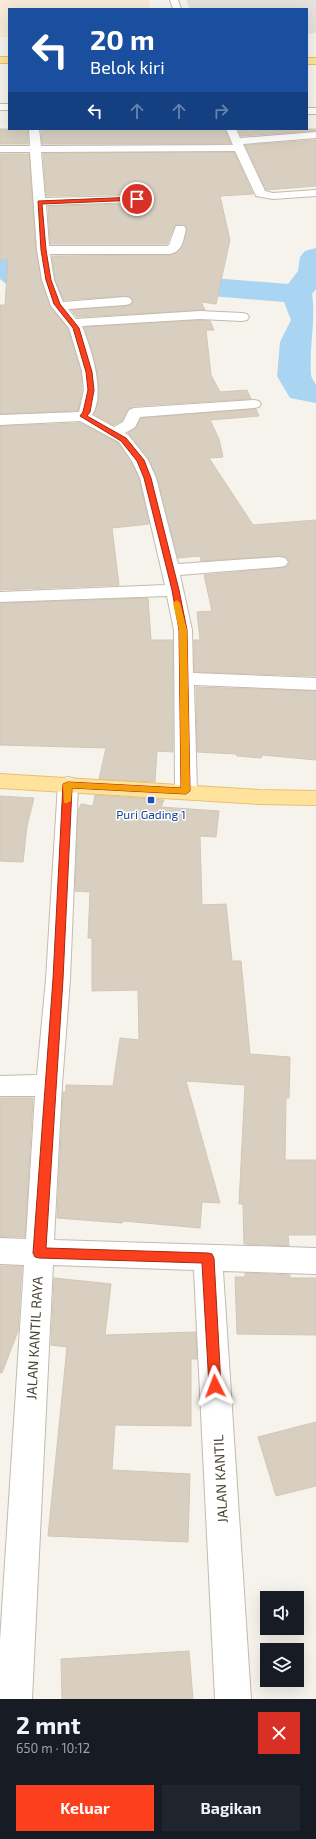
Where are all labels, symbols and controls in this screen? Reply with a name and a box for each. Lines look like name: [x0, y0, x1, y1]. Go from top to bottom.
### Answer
text: 20 m: [90, 22, 155, 56]
icon: left: [24, 24, 76, 76]
text: Belok kiri: [90, 56, 165, 78]
icon: left: [84, 100, 106, 122]
icon: ahead: [126, 100, 148, 122]
icon: ahead: [168, 100, 190, 122]
icon: right: [210, 100, 232, 122]
pin: [120, 182, 154, 216]
icon: arrive: [126, 188, 148, 210]
marker: Puri Gading 1: [146, 795, 156, 805]
place label: Puri Gading 1: [116, 807, 186, 821]
street label: JALAN KANTIL RAYA: [22, 1276, 46, 1400]
position arrow: [194, 1365, 236, 1407]
street label: JALAN KANTIL: [209, 1435, 231, 1523]
map controls: [260, 1591, 304, 1687]
button: sound: [260, 1591, 304, 1635]
button: layers: [260, 1643, 304, 1687]
text: 2 mnt: [16, 1710, 81, 1739]
button: close: [258, 1712, 300, 1754]
text: 650 m · 10:12: [16, 1740, 90, 1756]
button: Keluar: [16, 1785, 154, 1831]
button: Bagikan: [162, 1785, 300, 1831]

